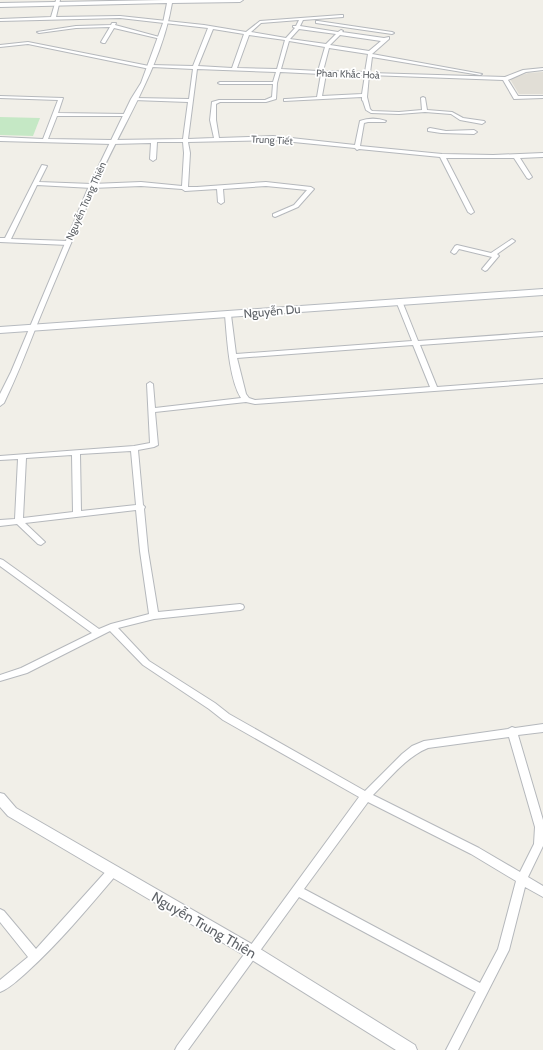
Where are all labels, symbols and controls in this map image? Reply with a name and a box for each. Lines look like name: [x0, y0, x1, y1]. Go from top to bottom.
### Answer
street label: Phan Khắc Hoà: [316, 66, 380, 82]
street label: Trung Tiết: [251, 132, 294, 148]
street label: Nguyễn Trung Thiên: [63, 160, 109, 242]
street label: Nguyễn Du: [243, 301, 301, 321]
street label: Nguyễn Trung Thiên: [148, 888, 260, 962]

